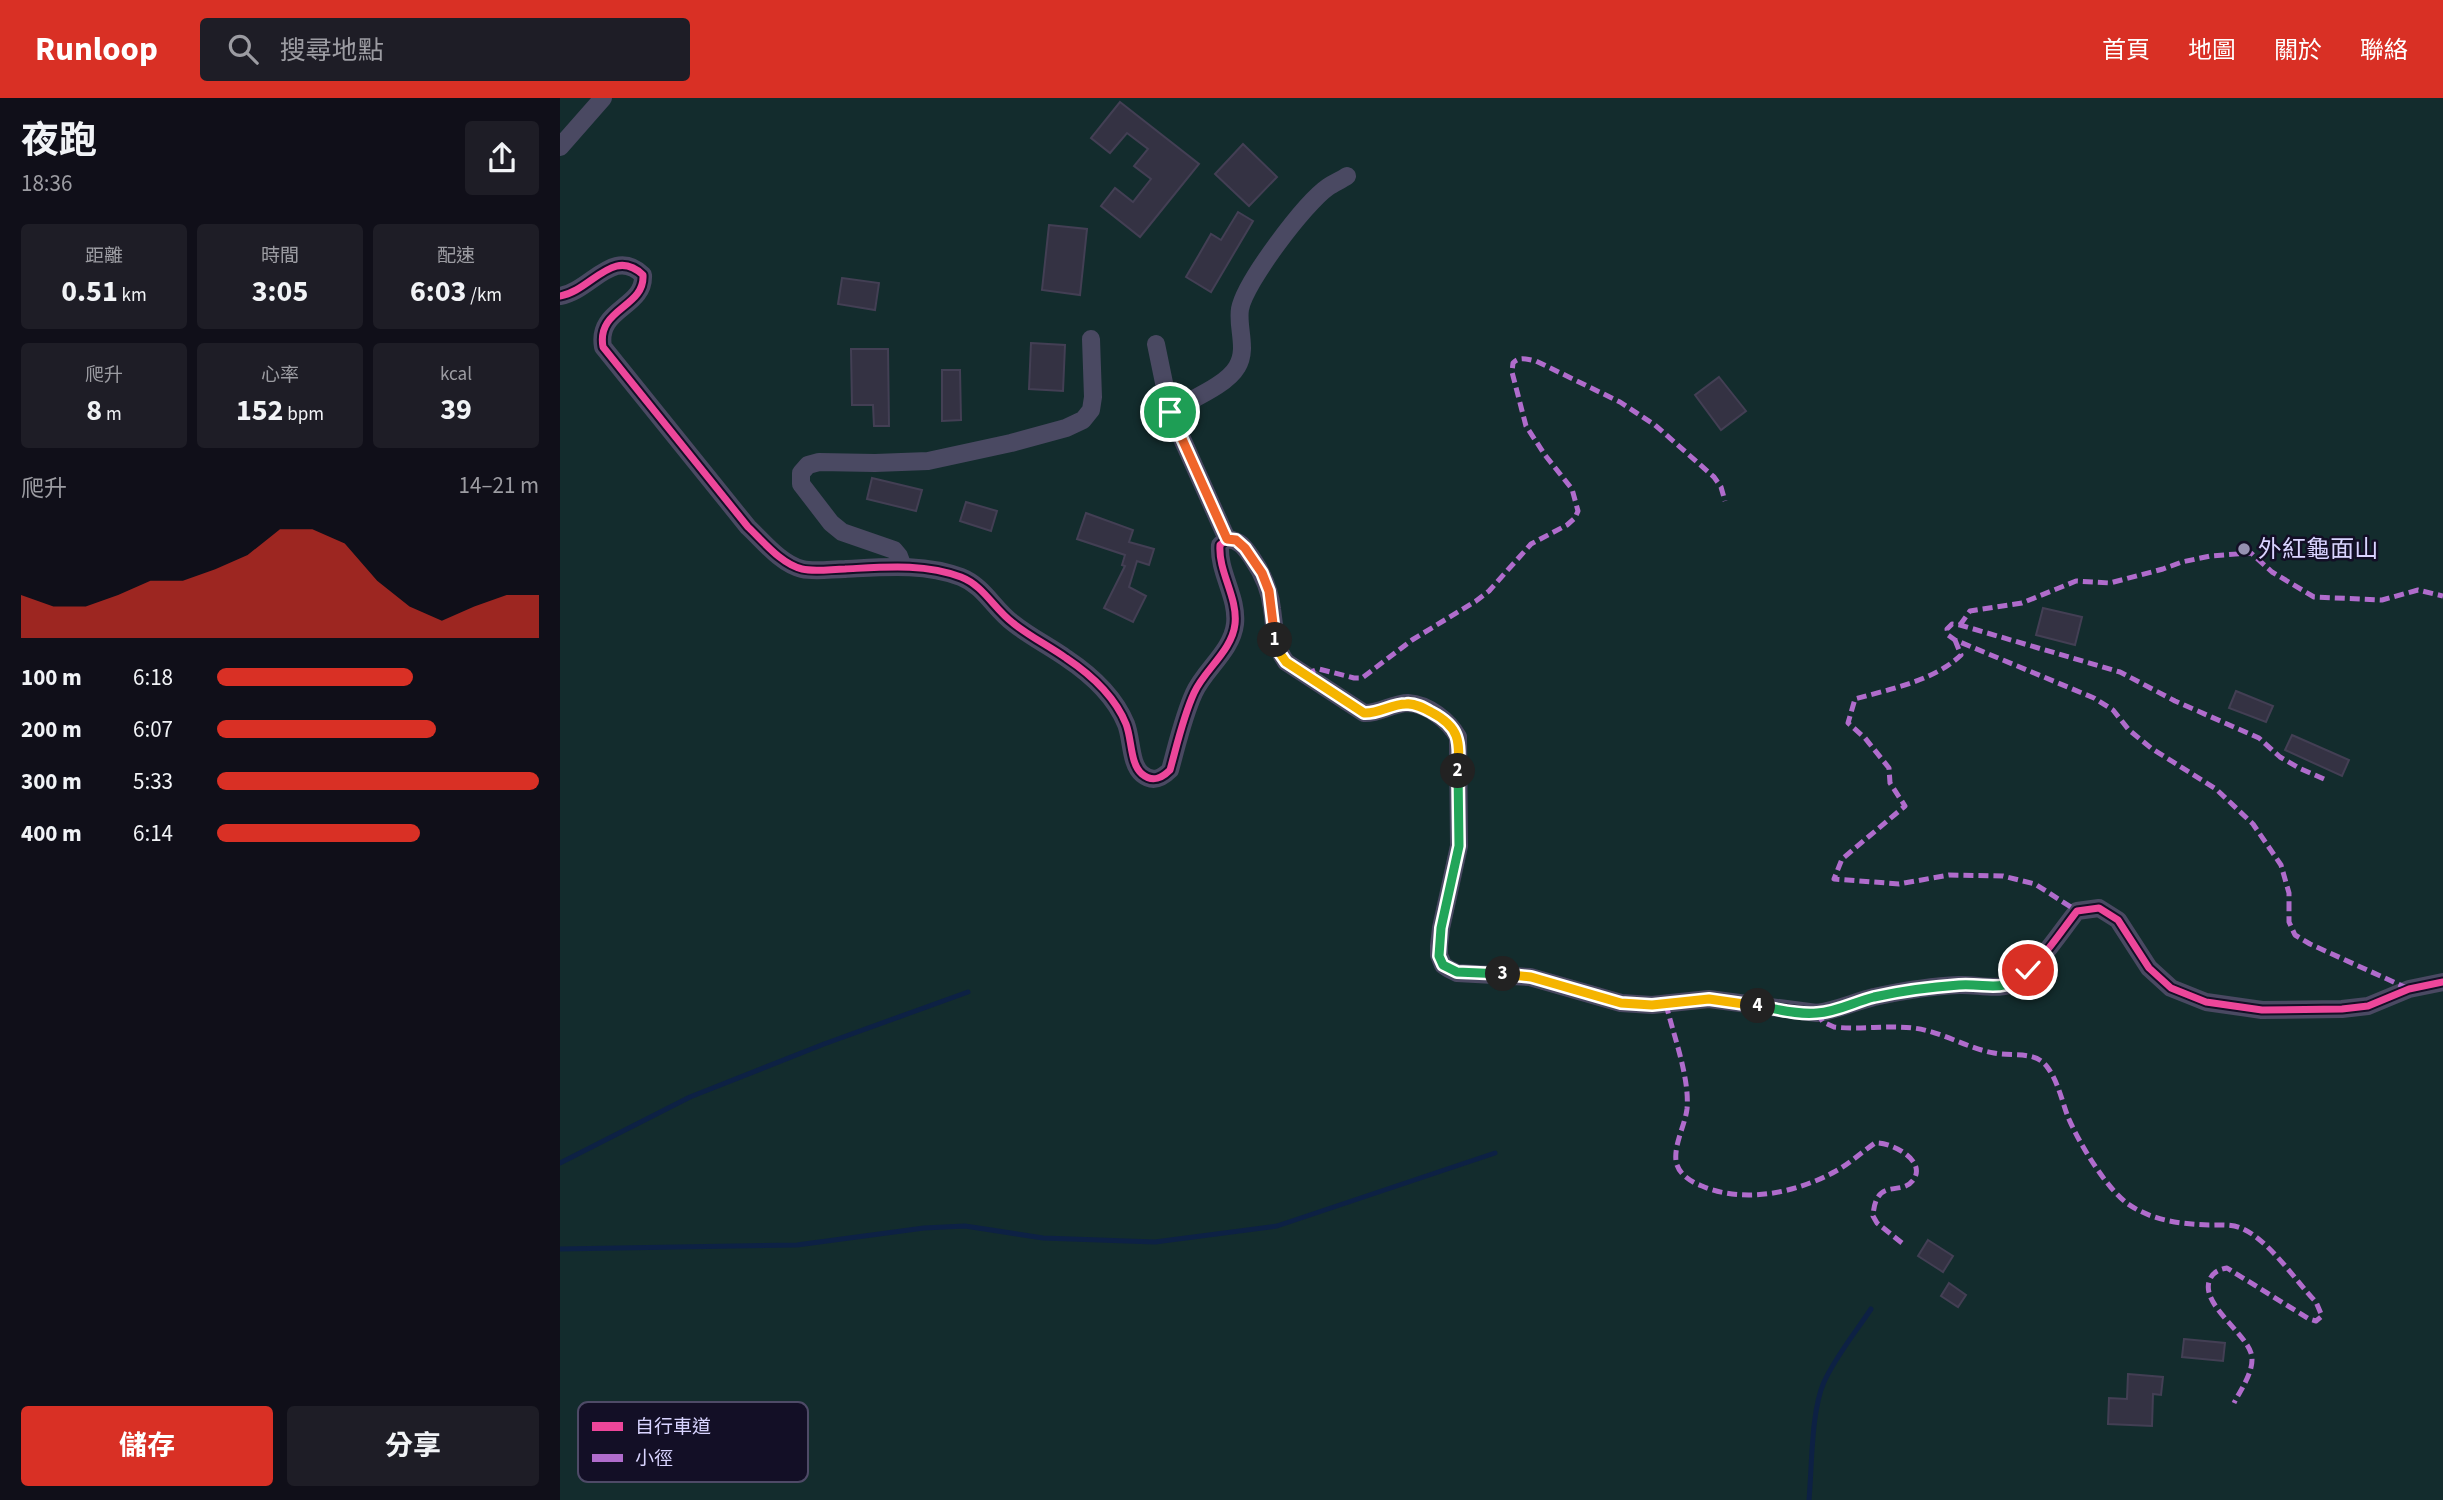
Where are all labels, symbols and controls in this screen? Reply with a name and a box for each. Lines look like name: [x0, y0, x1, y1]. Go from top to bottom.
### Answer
search box: [200, 18, 690, 81]
text: Runloop: [35, 26, 158, 73]
icon: search: [224, 30, 262, 68]
text: 搜尋地點: [280, 32, 384, 69]
text: 首頁: [2102, 33, 2150, 68]
text: 地圖: [2188, 33, 2236, 68]
text: 關於: [2274, 33, 2322, 68]
text: 聯絡: [2360, 33, 2408, 68]
text: 夜跑: [21, 114, 97, 168]
button: share: [465, 121, 539, 195]
text: 18:36: [21, 167, 72, 200]
text: 距離: [85, 243, 123, 270]
text: 時間: [261, 243, 299, 270]
text: 配速: [437, 243, 475, 270]
text: 0.51: [61, 270, 118, 313]
text: 3:05: [252, 270, 308, 313]
text: 6:03: [410, 270, 466, 313]
text: km: [118, 282, 147, 309]
text: /km: [466, 282, 502, 309]
text: kcal: [440, 361, 472, 388]
text: 爬升: [85, 362, 123, 389]
text: 心率: [261, 362, 299, 389]
pin: [1140, 382, 1200, 442]
text: 39: [440, 388, 472, 431]
text: 8: [86, 389, 102, 432]
text: 152: [236, 389, 283, 432]
icon: arrive: [1151, 393, 1189, 431]
text: m: [102, 401, 122, 428]
text: bpm: [283, 401, 324, 428]
text: 14–21 m: [459, 469, 539, 502]
text: 爬升: [21, 472, 67, 505]
place label: 外紅龜面山: [2258, 532, 2378, 567]
marker: 外紅龜面山: [2236, 541, 2252, 557]
pin: 1: [1258, 622, 1292, 658]
text: 1: [1269, 626, 1280, 653]
text: 100 m: [21, 661, 82, 694]
text: 6:18: [133, 661, 173, 694]
text: 200 m: [21, 713, 82, 746]
text: 6:07: [133, 713, 173, 746]
pin: 2: [1440, 754, 1476, 788]
text: 2: [1452, 757, 1463, 784]
text: 300 m: [21, 765, 82, 798]
text: 5:33: [133, 765, 173, 798]
text: 400 m: [21, 817, 82, 850]
text: 6:14: [133, 817, 173, 850]
pin: [1998, 940, 2058, 1000]
icon: check: [2009, 951, 2047, 989]
pin: 3: [1486, 956, 1520, 992]
text: 3: [1497, 960, 1508, 987]
pin: 4: [1740, 988, 1776, 1024]
text: 4: [1752, 992, 1763, 1019]
legend: [578, 1402, 808, 1482]
button: 儲存: [21, 1406, 273, 1486]
button: 分享: [287, 1406, 539, 1486]
text: 自行車道: [635, 1414, 711, 1441]
text: 小徑: [635, 1446, 673, 1473]

